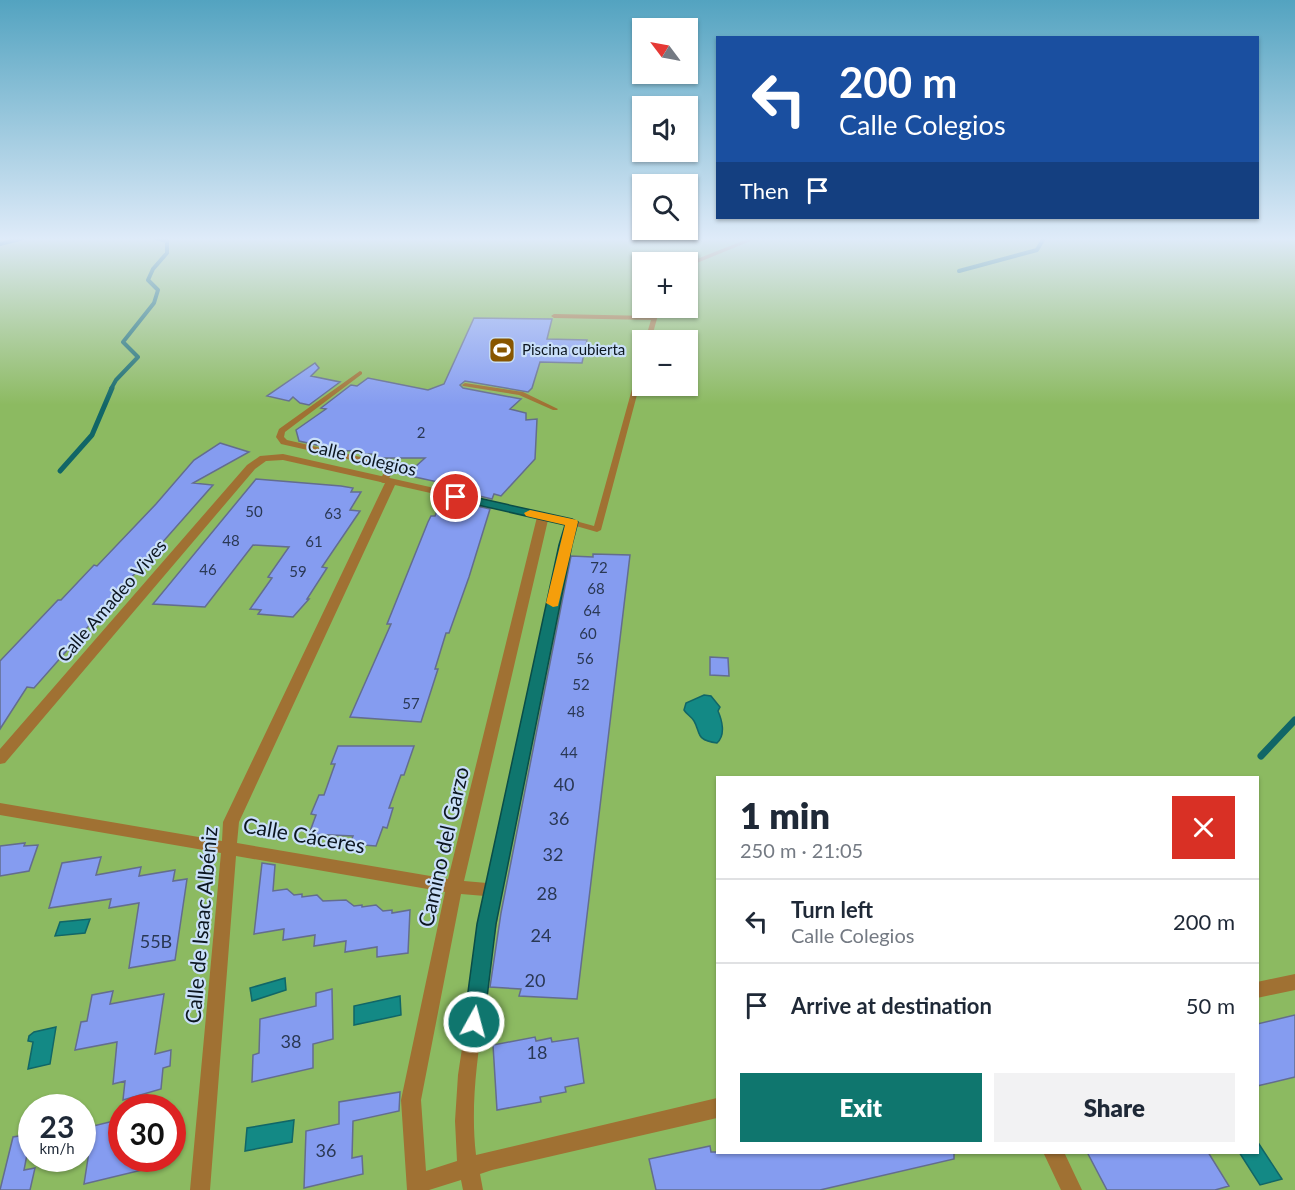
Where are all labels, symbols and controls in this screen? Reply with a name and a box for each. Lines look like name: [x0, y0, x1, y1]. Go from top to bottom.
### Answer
north arrow: [632, 18, 698, 84]
map controls: [632, 18, 698, 396]
text: 200 m: [839, 57, 957, 107]
icon: left: [740, 60, 818, 138]
button: sound: [632, 96, 698, 162]
text: Calle Colegios: [839, 108, 1006, 141]
button: search: [632, 174, 698, 240]
icon: arrive: [801, 174, 834, 207]
text: Then: [740, 177, 789, 204]
button: +: [632, 252, 698, 318]
button: −: [632, 330, 698, 396]
sports icon: Piscina cubierta: [487, 335, 517, 365]
place label: Piscina cubierta: [522, 340, 625, 358]
house number: 2: [417, 423, 425, 441]
street label: Calle Colegios: [306, 434, 419, 480]
pin: [430, 471, 481, 522]
icon: arrive: [439, 480, 472, 513]
house number: 50: [245, 502, 263, 520]
house number: 63: [324, 504, 342, 522]
house number: 48: [222, 531, 240, 549]
house number: 61: [305, 532, 323, 550]
street label: Calle Amadeo Vives: [52, 534, 171, 666]
house number: 72: [590, 558, 608, 576]
house number: 46: [199, 560, 217, 578]
house number: 59: [289, 562, 307, 580]
house number: 68: [587, 579, 605, 597]
house number: 64: [583, 601, 601, 619]
house number: 60: [579, 624, 597, 642]
house number: 56: [576, 649, 594, 667]
house number: 52: [572, 675, 590, 693]
house number: 57: [402, 694, 420, 712]
house number: 48: [567, 702, 585, 720]
house number: 44: [560, 743, 578, 761]
street label: Camino del Garzo: [412, 764, 473, 929]
house number: 40: [554, 773, 574, 795]
text: 1 min: [740, 793, 830, 837]
button: close: [1172, 796, 1235, 859]
house number: 36: [549, 807, 569, 829]
street label: Calle Cáceres: [241, 811, 367, 858]
street label: Calle de Isaac Albéniz: [179, 825, 222, 1024]
text: 250 m · 21:05: [740, 838, 863, 862]
house number: 32: [543, 843, 563, 865]
house number: 28: [537, 882, 557, 904]
text: Turn left: [791, 896, 873, 923]
icon: left: [740, 905, 773, 938]
text: 200 m: [1173, 908, 1235, 935]
text: Calle Colegios: [791, 923, 914, 947]
house number: 24: [531, 924, 551, 946]
house number: 55B: [140, 930, 172, 952]
house number: 20: [525, 969, 545, 991]
icon: arrive: [740, 989, 773, 1022]
position arrow: [442, 990, 506, 1054]
text: Arrive at destination: [791, 992, 992, 1019]
text: 50 m: [1186, 992, 1235, 1019]
house number: 38: [281, 1030, 301, 1052]
house number: 18: [527, 1041, 547, 1063]
button: Exit: [740, 1073, 982, 1142]
button: Share: [994, 1073, 1235, 1142]
speed limit sign: 30: [108, 1094, 186, 1172]
text: 23: [40, 1108, 74, 1144]
text: km/h: [39, 1139, 75, 1157]
house number: 36: [316, 1139, 336, 1161]

